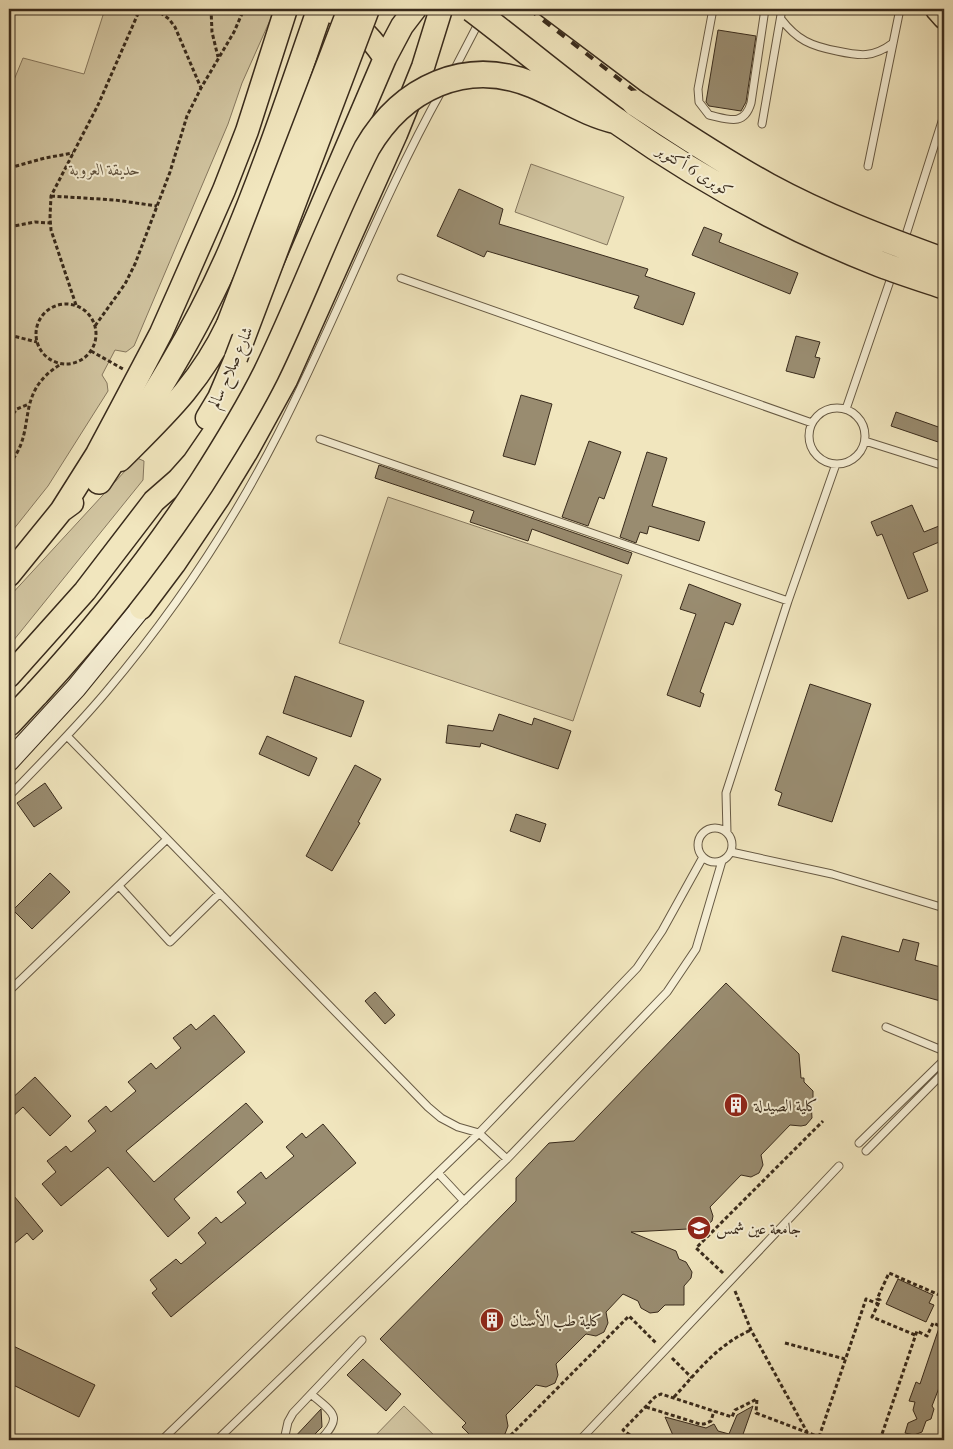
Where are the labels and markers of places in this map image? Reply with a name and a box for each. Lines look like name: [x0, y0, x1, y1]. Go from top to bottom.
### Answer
building icon: كلية الصيدلة: [723, 1092, 749, 1118]
place label: كلية الصيدلة: [753, 1096, 818, 1115]
school or university icon: جامعة عين شمس: [686, 1215, 712, 1241]
place label: جامعة عين شمس: [716, 1219, 801, 1239]
building icon: كلية طب الأسنان: [479, 1307, 505, 1333]
place label: كلية طب الأسنان: [510, 1309, 602, 1331]

